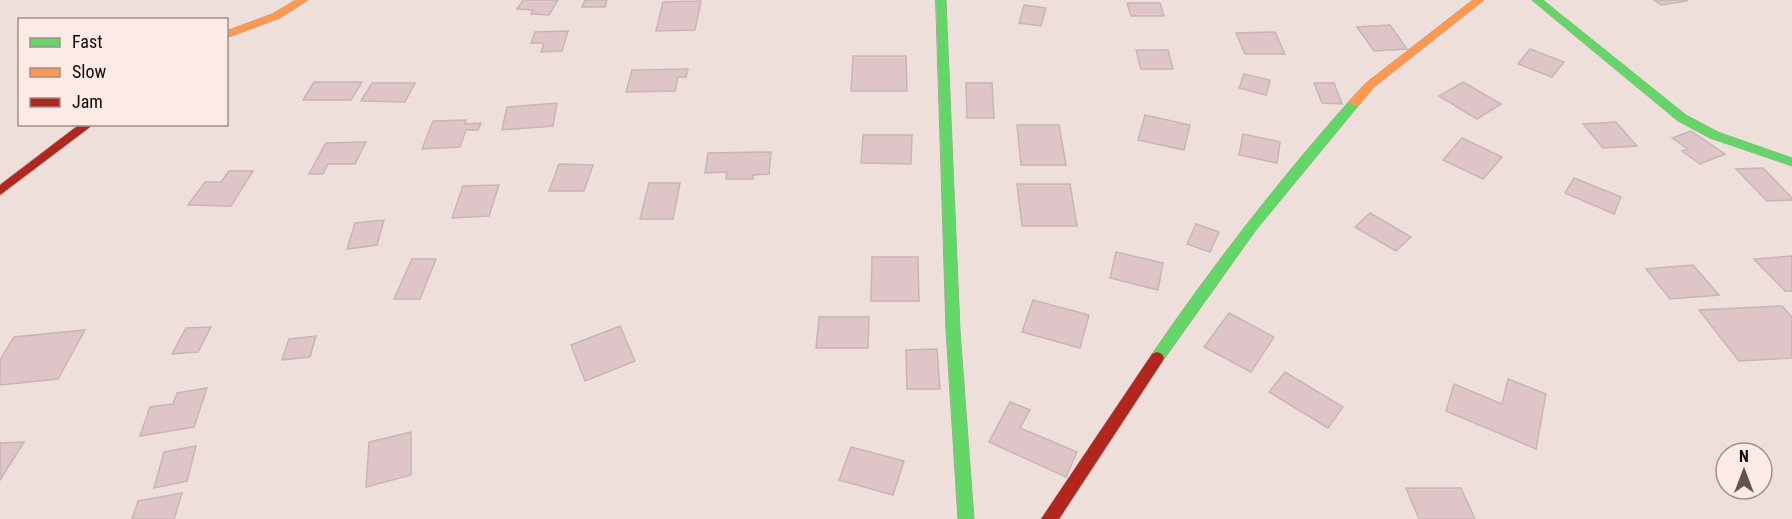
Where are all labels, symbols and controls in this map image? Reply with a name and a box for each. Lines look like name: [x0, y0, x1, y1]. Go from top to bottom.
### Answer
legend: [18, 18, 228, 126]
text: Fast: [72, 31, 103, 52]
text: Slow: [72, 61, 107, 82]
text: Jam: [72, 91, 103, 112]
north arrow: [1714, 441, 1774, 501]
text: N: [1739, 447, 1749, 466]

